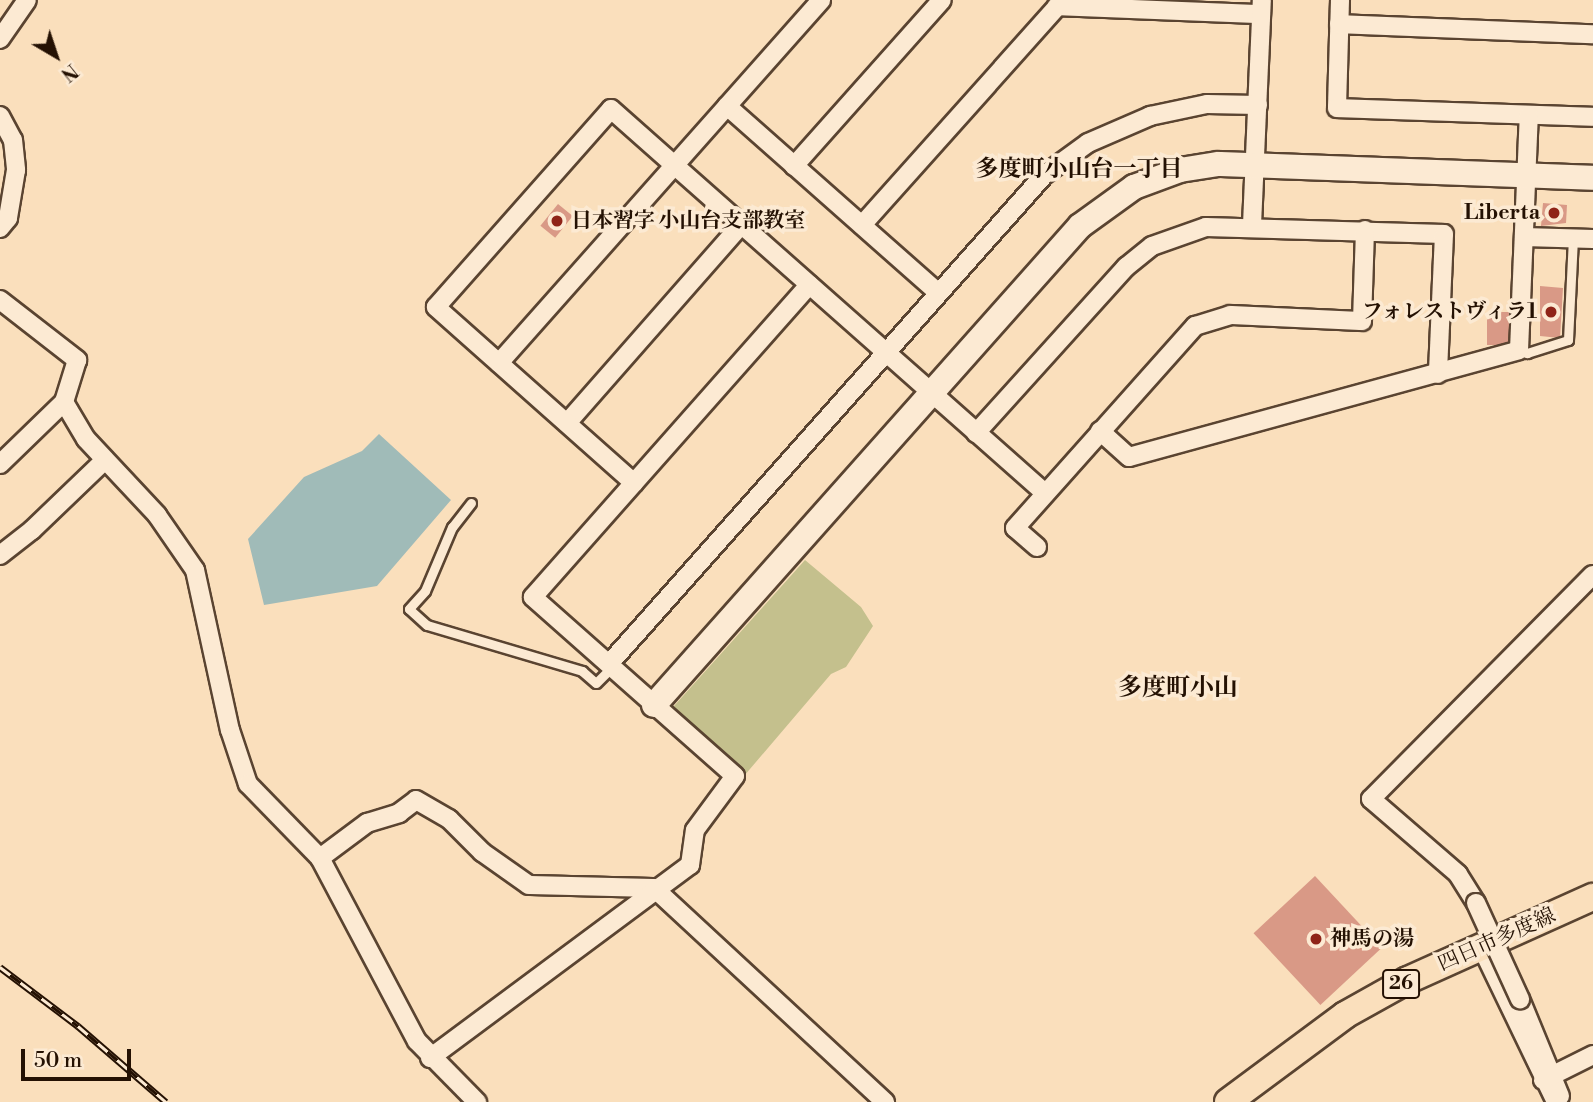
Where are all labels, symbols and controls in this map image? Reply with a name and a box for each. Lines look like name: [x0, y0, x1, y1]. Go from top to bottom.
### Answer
north arrow: [21, 21, 91, 91]
text: N: [56, 58, 83, 86]
district label: 多度町小山台一丁目: [976, 155, 1182, 183]
place label: Liberta: [1464, 200, 1540, 226]
marker: Liberta: [1546, 205, 1562, 221]
place label: 日本習字 小山台支部教室: [571, 208, 805, 234]
marker: 日本習字 小山台支部教室: [549, 213, 565, 229]
place label: フォレストヴィラ1: [1359, 299, 1537, 325]
marker: フォレストヴィラ1: [1543, 304, 1559, 320]
district label: 多度町小山: [1118, 675, 1238, 703]
street label: 四日市多度線: [1434, 903, 1560, 977]
place label: 神馬の湯: [1330, 926, 1414, 952]
marker: 神馬の湯: [1308, 931, 1324, 947]
road number: 26: [1382, 968, 1420, 1000]
scale bar: [24, 1036, 135, 1080]
text: 50 m: [34, 1048, 82, 1074]

